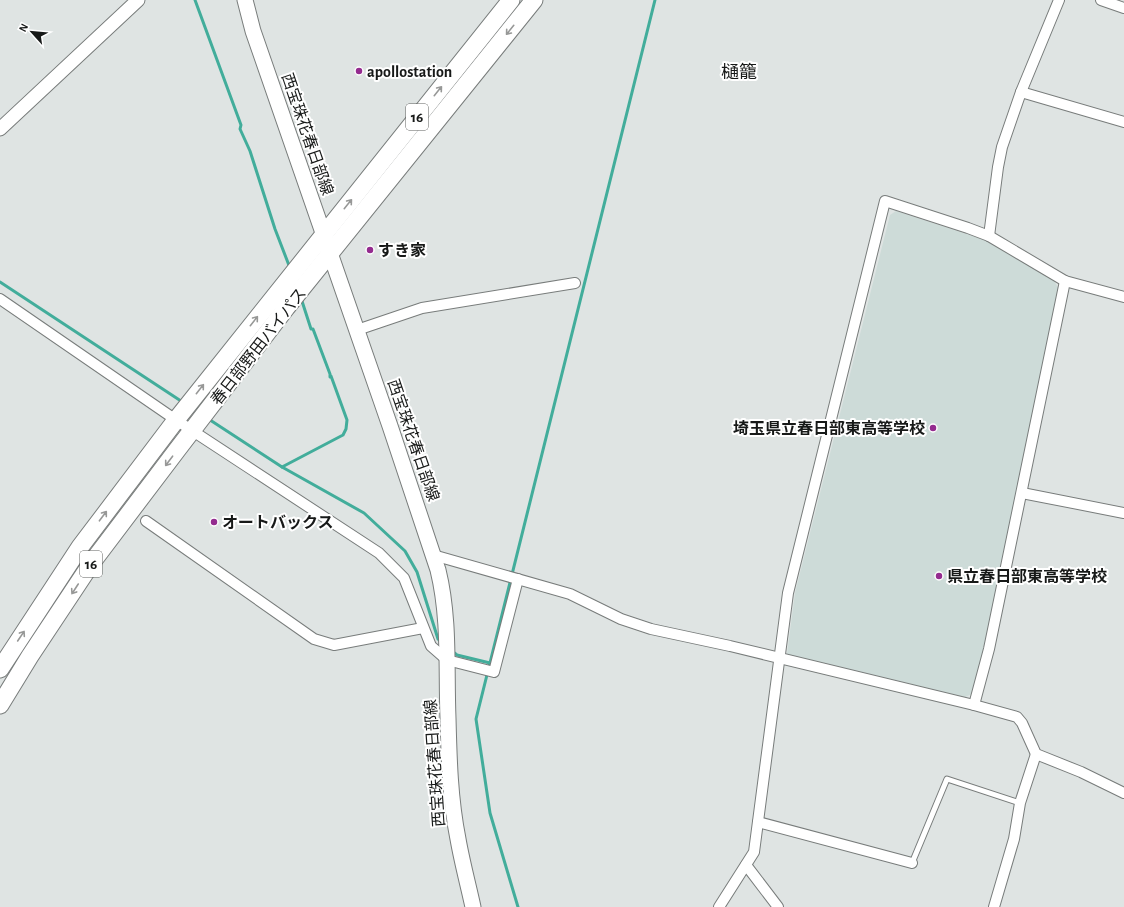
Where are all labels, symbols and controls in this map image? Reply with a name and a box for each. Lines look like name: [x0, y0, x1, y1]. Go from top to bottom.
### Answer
north arrow: [12, 12, 52, 52]
text: N: [17, 22, 30, 34]
one-way arrow: [505, 25, 514, 36]
district label: 樋籠: [721, 62, 757, 82]
place label: apollostation: [367, 64, 452, 80]
marker: apollostation: [354, 66, 364, 76]
street label: 西宝珠花春日部線: [279, 71, 336, 197]
one-way arrow: [433, 86, 442, 97]
road number: 16: [406, 104, 428, 130]
one-way arrow: [343, 198, 352, 209]
place label: すき家: [378, 242, 426, 259]
marker: すき家: [365, 245, 375, 255]
street label: 春日部野田バイパス: [207, 284, 309, 408]
one-way arrow: [250, 315, 258, 326]
street label: 西宝珠花春日部線: [385, 377, 442, 503]
one-way arrow: [196, 383, 204, 394]
place label: 埼玉県立春日部東高等学校: [733, 420, 925, 437]
marker: 埼玉県立春日部東高等学校: [928, 423, 938, 433]
one-way arrow: [164, 456, 173, 467]
one-way arrow: [99, 510, 107, 521]
place label: オートバックス: [222, 514, 334, 531]
marker: オートバックス: [209, 517, 219, 527]
road number: 16: [80, 551, 102, 577]
place label: 県立春日部東高等学校: [947, 568, 1107, 585]
marker: 県立春日部東高等学校: [934, 571, 944, 581]
one-way arrow: [71, 583, 79, 594]
one-way arrow: [17, 630, 25, 642]
street label: 西宝珠花春日部線: [422, 699, 447, 827]

